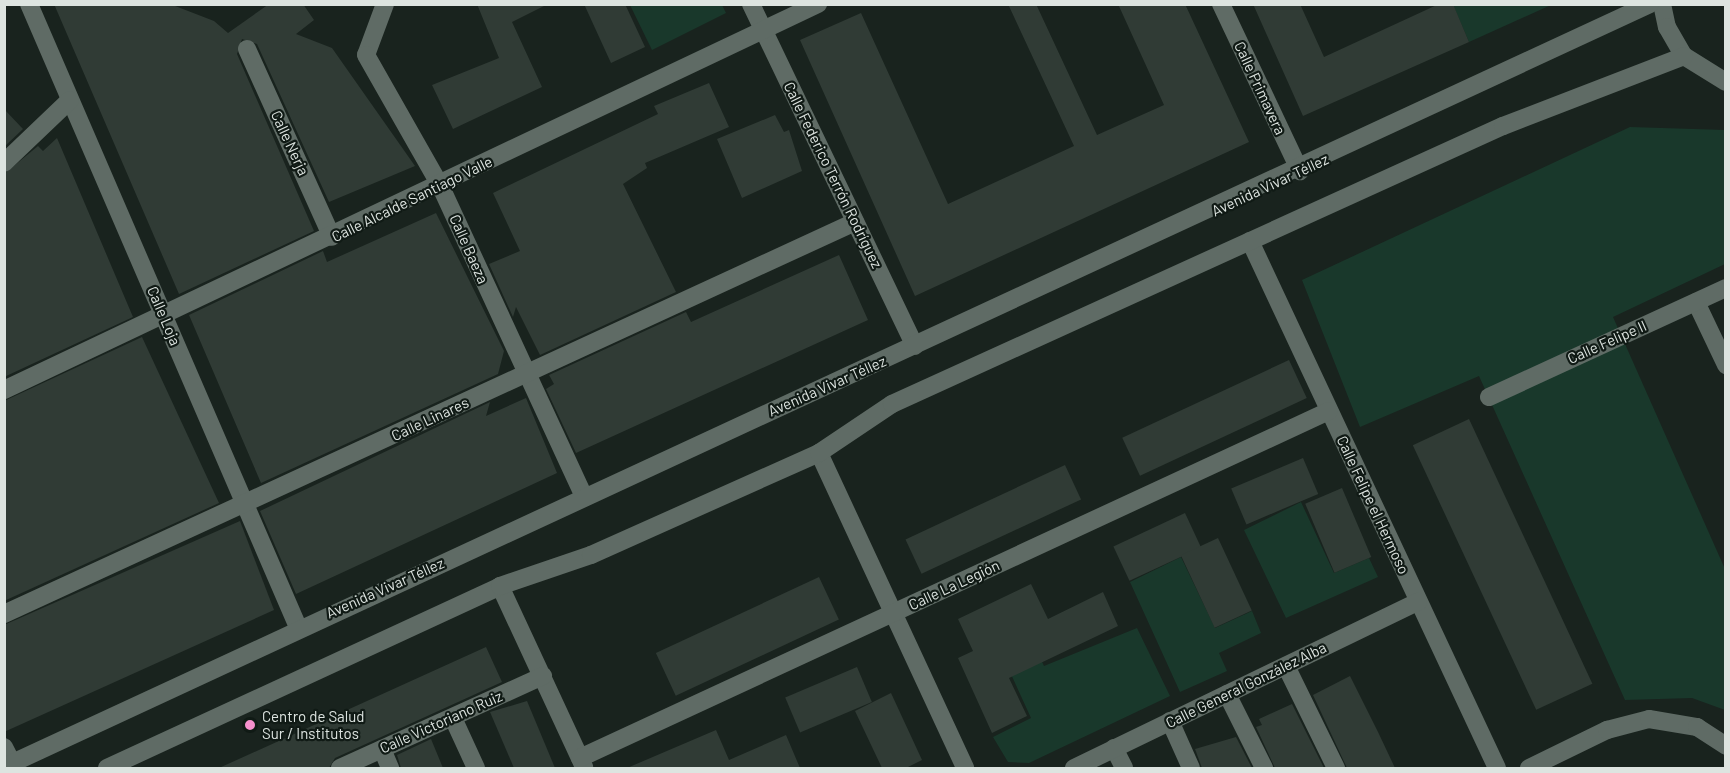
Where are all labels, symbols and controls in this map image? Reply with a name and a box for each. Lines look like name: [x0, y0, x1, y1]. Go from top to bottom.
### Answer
street label: Calle Primavera: [1231, 39, 1289, 137]
street label: Calle Federico Terrón Rodríguez: [780, 79, 886, 271]
street label: Calle Nerja: [267, 108, 313, 178]
street label: Avenida Vivar Téllez: [1209, 150, 1331, 220]
street label: Calle Alcalde Santiago Valle: [329, 152, 495, 246]
street label: Calle Baeza: [446, 212, 492, 286]
street label: Calle Loja: [143, 284, 185, 348]
street label: Calle Felipe II: [1565, 317, 1649, 367]
street label: Avenida Vivar Téllez: [765, 352, 889, 420]
street label: Calle Linares: [389, 393, 471, 445]
street label: Calle Felipe el Hermoso: [1333, 433, 1413, 577]
street label: Avenida Vivar Téllez: [323, 554, 447, 622]
street label: Calle La Legión: [906, 556, 1002, 614]
street label: Calle General González Alba: [1163, 638, 1329, 732]
street label: Calle Victoriano Ruiz: [377, 687, 505, 757]
place label: Centro de Salud Sur / Institutos: [262, 707, 364, 742]
marker: Centro de Salud Sur / Institutos: [243, 718, 257, 732]

